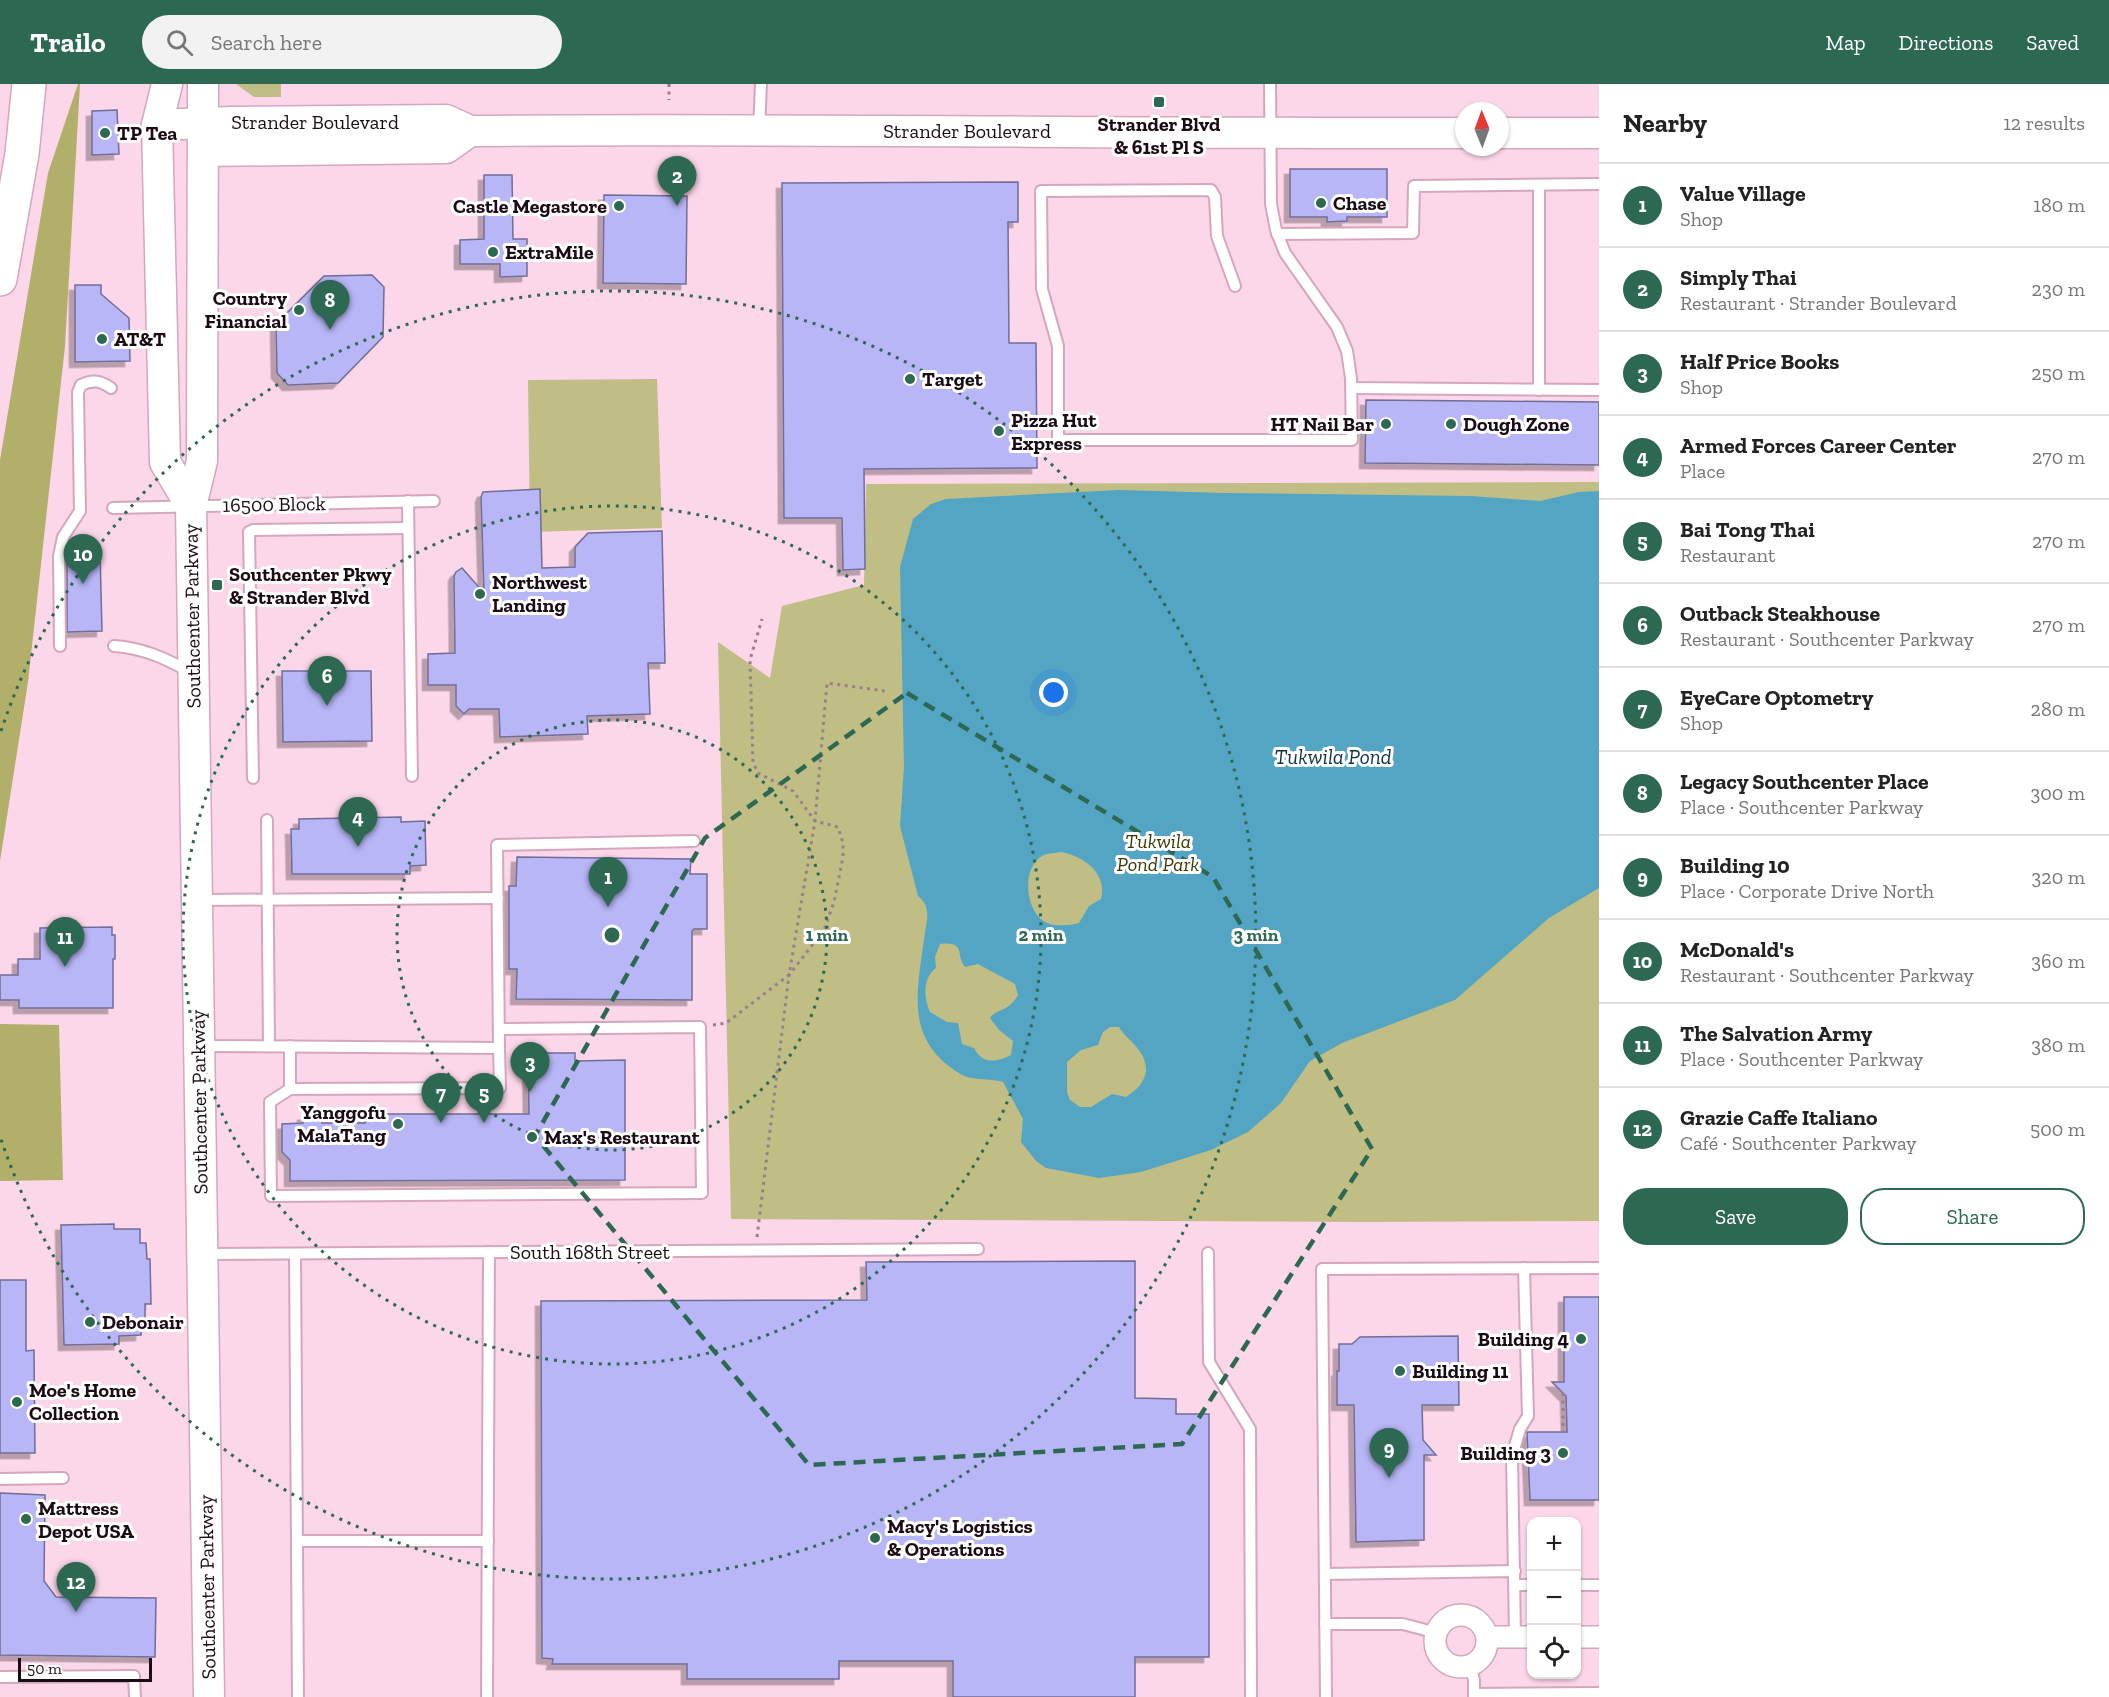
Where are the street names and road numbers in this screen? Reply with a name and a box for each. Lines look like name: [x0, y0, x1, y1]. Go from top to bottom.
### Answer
street label: Strander Boulevard: [231, 110, 399, 134]
street label: Strander Boulevard: [883, 119, 1051, 143]
street label: 16500 Block: [222, 491, 326, 517]
street label: Southcenter Parkway: [178, 523, 206, 709]
street label: Southcenter Parkway: [185, 1009, 213, 1195]
street label: South 168th Street: [510, 1240, 670, 1264]
street label: Southcenter Parkway: [193, 1494, 221, 1680]

